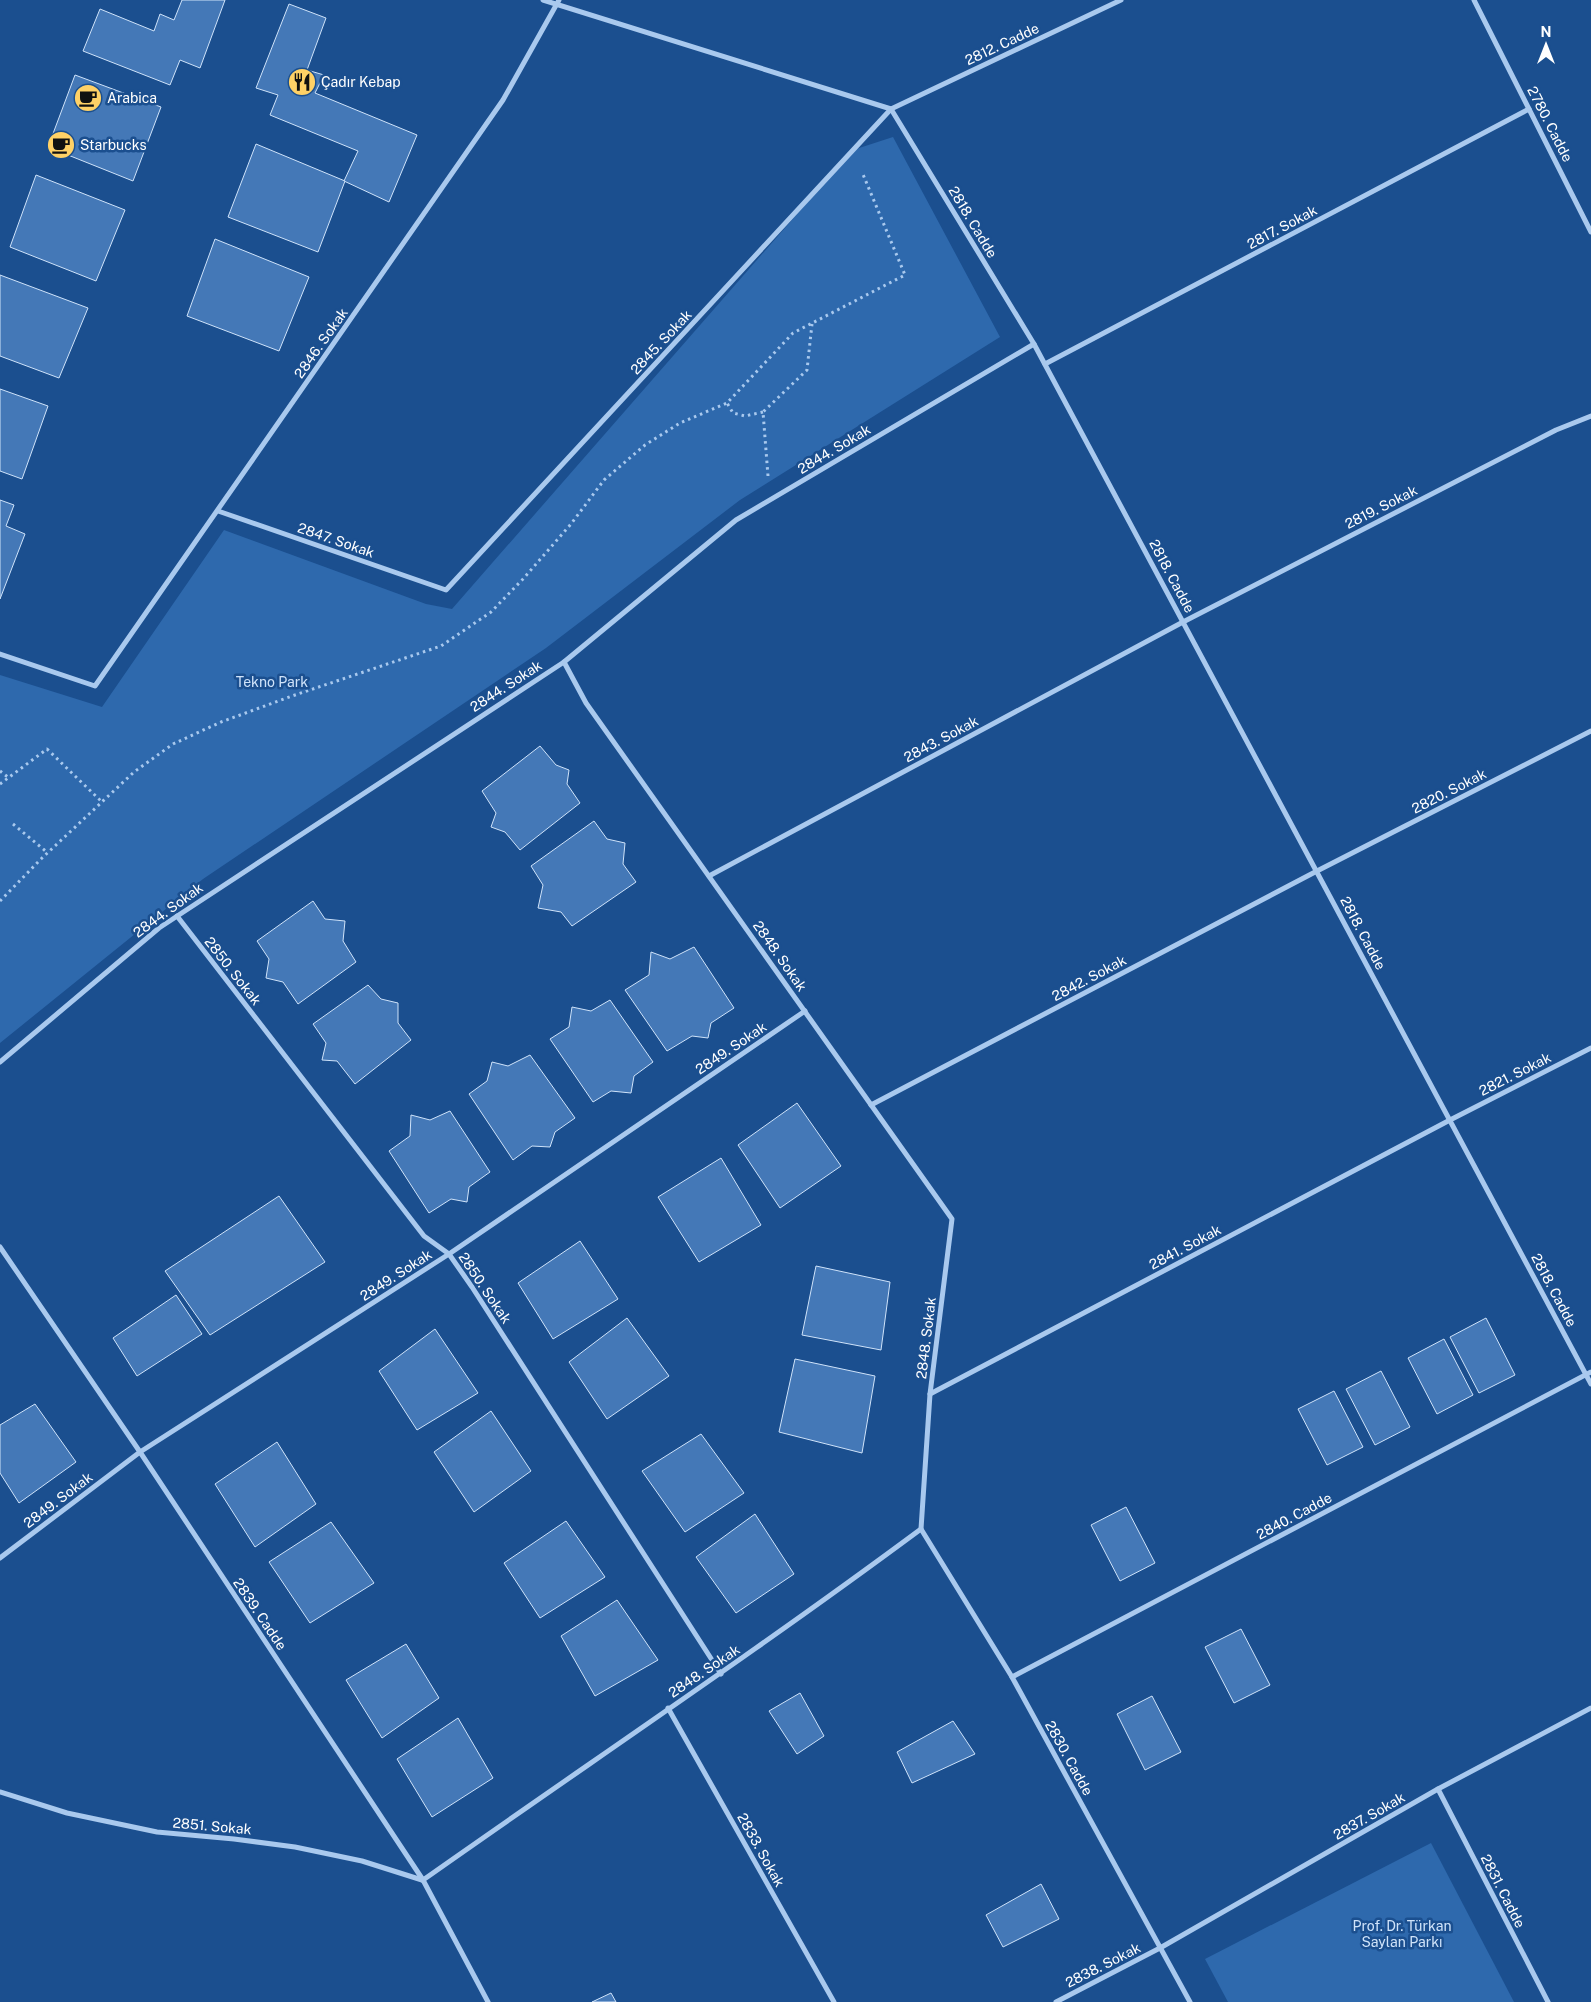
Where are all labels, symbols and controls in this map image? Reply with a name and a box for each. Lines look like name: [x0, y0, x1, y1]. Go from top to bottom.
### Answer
street label: 2812. Cadde: [962, 20, 1042, 68]
north arrow: [1521, 20, 1571, 70]
text: N: [1541, 24, 1551, 40]
restaurant icon: Çadır Kebap: [287, 67, 317, 97]
place label: Çadır Kebap: [321, 74, 401, 90]
cafe icon: Arabica: [73, 83, 103, 113]
street label: 2780. Cadde: [1524, 84, 1576, 164]
place label: Arabica: [107, 90, 157, 106]
cafe icon: Starbucks: [46, 130, 76, 160]
place label: Starbucks: [80, 137, 146, 153]
street label: 2818. Cadde: [945, 183, 1001, 261]
street label: 2817. Sokak: [1244, 202, 1320, 252]
street label: 2846. Sokak: [291, 305, 351, 381]
street label: 2845. Sokak: [627, 306, 695, 377]
street label: 2844. Sokak: [795, 421, 873, 477]
street label: 2819. Sokak: [1342, 482, 1420, 532]
street label: 2847. Sokak: [296, 519, 377, 561]
street label: 2818. Cadde: [1146, 537, 1198, 615]
street label: 2844. Sokak: [467, 657, 545, 715]
park label: Tekno Park: [236, 674, 308, 690]
street label: 2843. Sokak: [901, 713, 981, 765]
street label: 2820. Sokak: [1409, 765, 1489, 817]
street label: 2844. Sokak: [130, 879, 206, 941]
street label: 2818. Cadde: [1337, 894, 1389, 972]
street label: 2848. Sokak: [750, 918, 810, 994]
street label: 2850. Sokak: [201, 934, 265, 1008]
street label: 2842. Sokak: [1049, 952, 1129, 1004]
street label: 2849. Sokak: [693, 1018, 770, 1078]
street label: 2821. Sokak: [1476, 1049, 1554, 1099]
street label: 2841. Sokak: [1146, 1221, 1224, 1273]
street label: 2849. Sokak: [357, 1246, 435, 1304]
street label: 2850. Sokak: [455, 1250, 515, 1327]
street label: 2818. Cadde: [1528, 1251, 1580, 1329]
street label: 2848. Sokak: [913, 1296, 939, 1380]
street label: 2849. Sokak: [20, 1469, 96, 1531]
street label: 2840. Cadde: [1254, 1489, 1335, 1543]
street label: 2839. Cadde: [230, 1575, 290, 1653]
street label: 2848. Sokak: [665, 1641, 743, 1701]
street label: 2830. Cadde: [1042, 1718, 1096, 1798]
street label: 2837. Sokak: [1331, 1789, 1408, 1843]
street label: 2833. Sokak: [734, 1810, 788, 1890]
street label: 2851. Sokak: [172, 1815, 252, 1837]
street label: 2831. Cadde: [1478, 1852, 1528, 1930]
park label: Prof. Dr. Türkan Saylan Parkı: [1353, 1918, 1451, 1950]
street label: 2838. Sokak: [1063, 1939, 1143, 1991]

